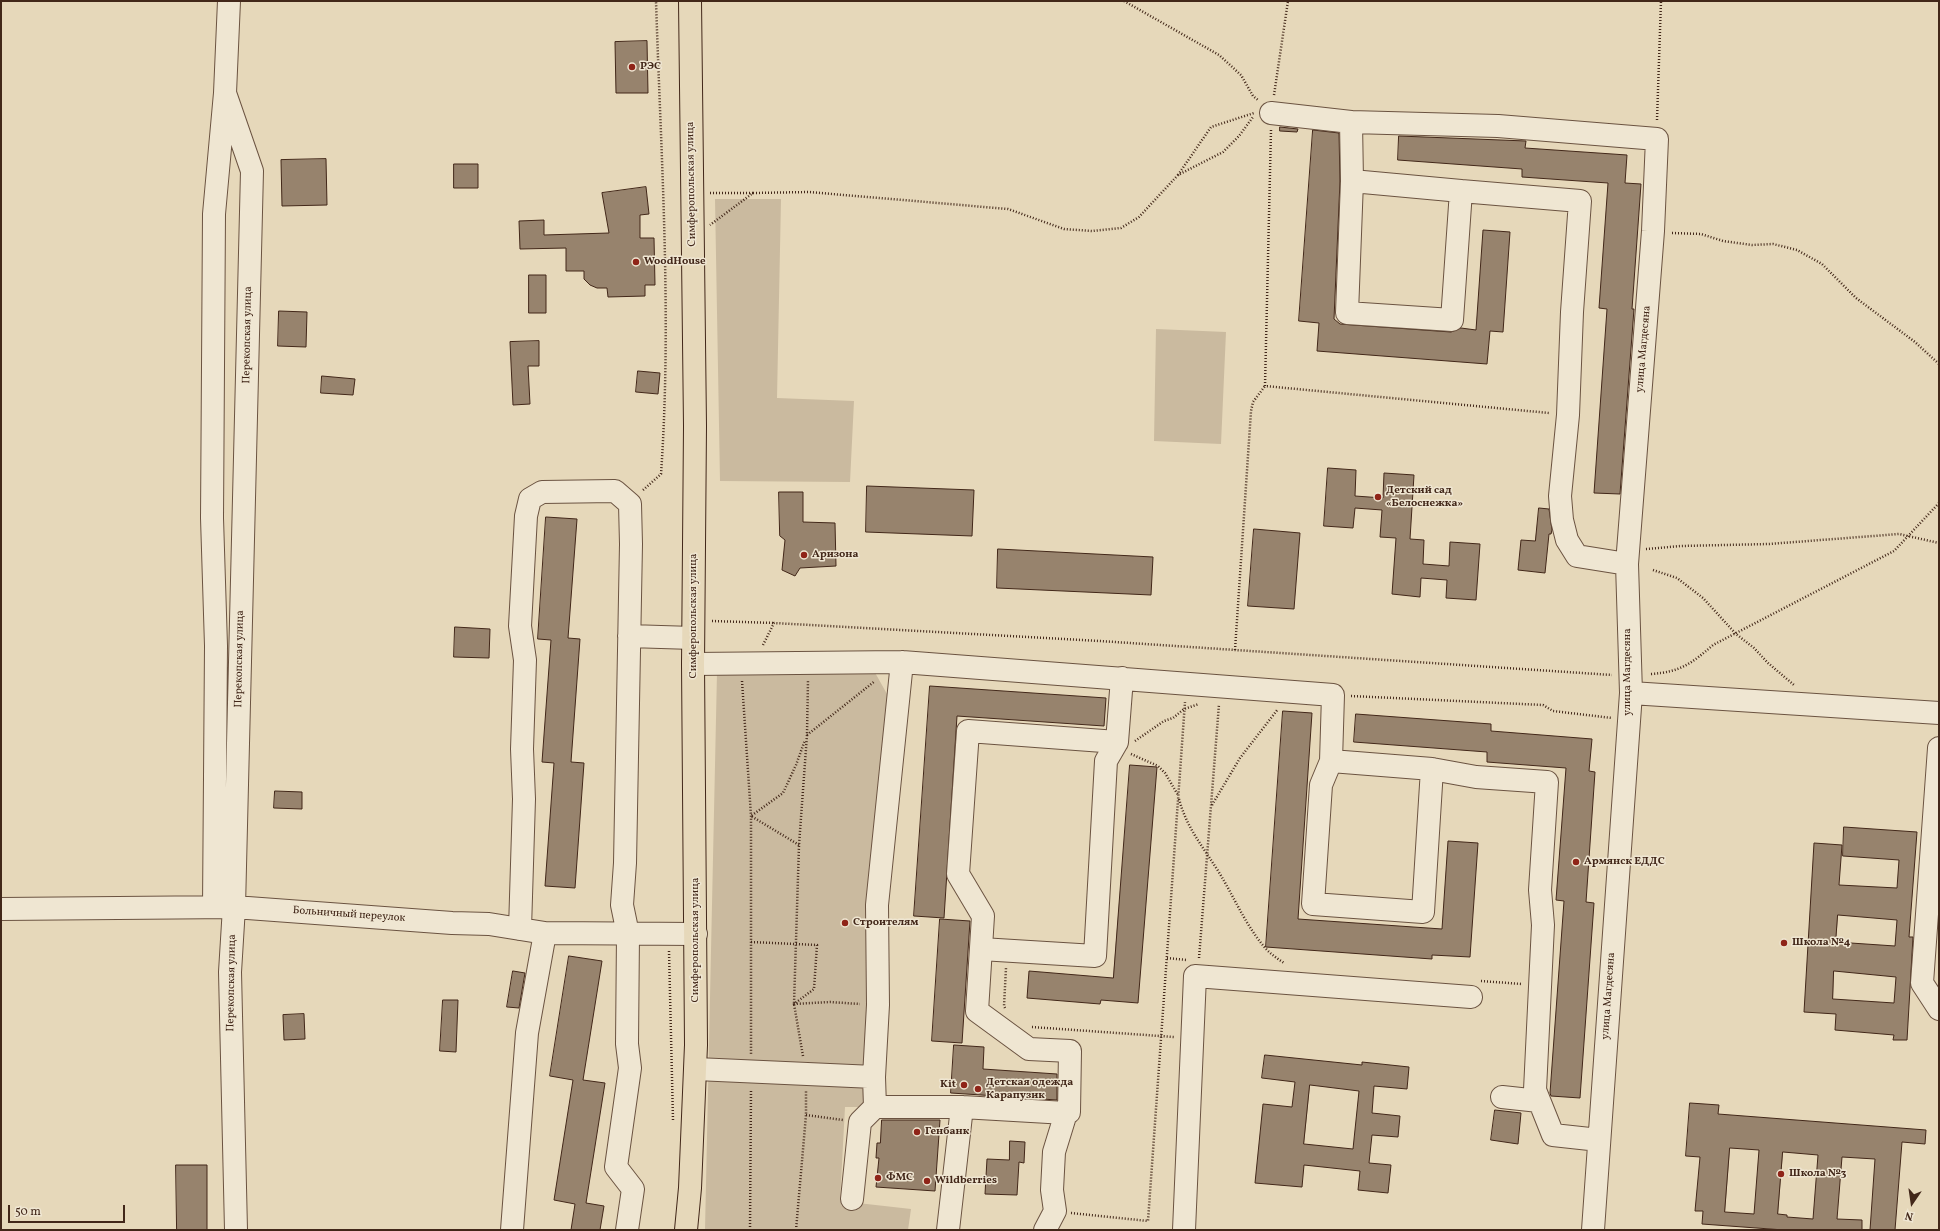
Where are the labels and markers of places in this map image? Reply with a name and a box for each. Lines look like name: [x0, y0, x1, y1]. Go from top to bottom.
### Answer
place label: РЭС: [640, 60, 661, 74]
marker: РЭС: [627, 62, 637, 72]
place label: WoodHouse: [644, 255, 706, 269]
marker: WoodHouse: [631, 257, 641, 267]
place label: Детский сад «Белоснежка»: [1386, 484, 1463, 510]
marker: Детский сад «Белоснежка»: [1373, 492, 1383, 502]
place label: Аризона: [812, 548, 859, 562]
marker: Аризона: [799, 550, 809, 560]
place label: Армянск ЕДДС: [1584, 855, 1665, 869]
marker: Армянск ЕДДС: [1571, 857, 1581, 867]
place label: Строителям: [853, 916, 919, 930]
marker: Строителям: [840, 918, 850, 928]
place label: Школа №4: [1792, 936, 1851, 950]
marker: Школа №4: [1779, 938, 1789, 948]
place label: Детская одежда Карапузик: [986, 1076, 1073, 1102]
place label: Kit: [940, 1078, 956, 1092]
marker: Kit: [959, 1080, 969, 1090]
marker: Детская одежда Карапузик: [973, 1084, 983, 1094]
place label: Генбанк: [925, 1125, 969, 1139]
marker: Генбанк: [912, 1127, 922, 1137]
place label: Школа №3: [1789, 1167, 1846, 1181]
marker: Школа №3: [1776, 1169, 1786, 1179]
place label: ФМС: [886, 1171, 913, 1185]
marker: ФМС: [873, 1173, 883, 1183]
place label: Wildberries: [935, 1174, 997, 1188]
marker: Wildberries: [922, 1176, 932, 1186]

